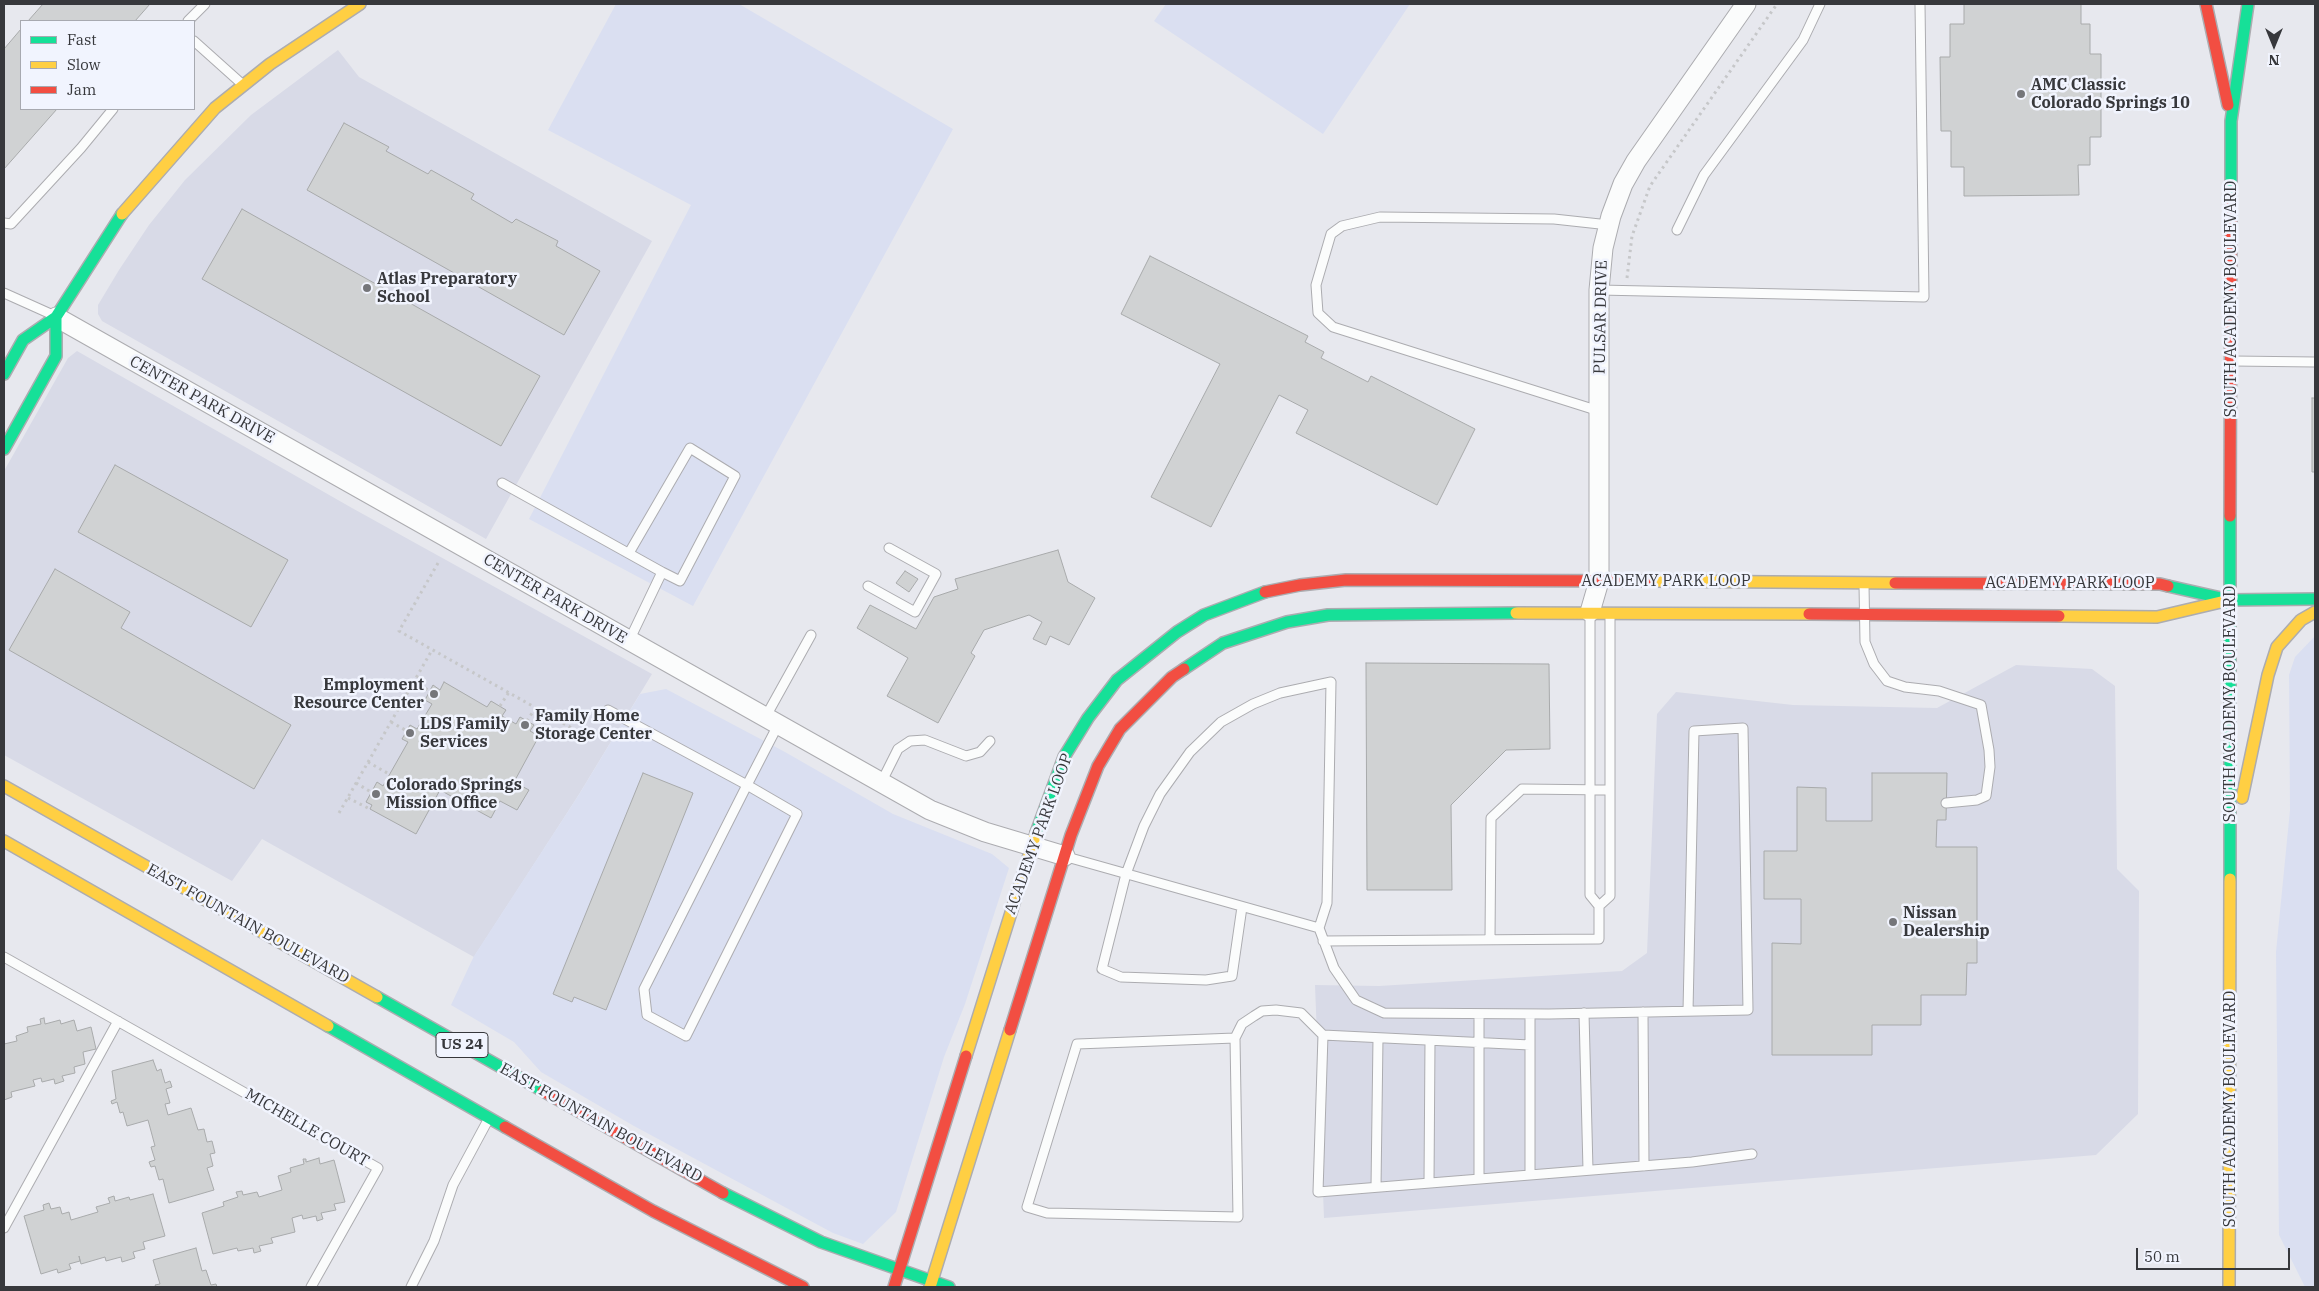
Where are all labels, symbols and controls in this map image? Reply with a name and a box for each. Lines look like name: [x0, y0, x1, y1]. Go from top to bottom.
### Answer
legend: [20, 20, 195, 110]
north arrow: [2249, 20, 2299, 70]
text: Fast: [67, 30, 97, 49]
text: N: [2268, 51, 2280, 69]
text: Slow: [67, 55, 100, 74]
place label: AMC Classic Colorado Springs 10: [2031, 75, 2190, 113]
text: Jam: [67, 80, 96, 99]
marker: AMC Classic Colorado Springs 10: [2015, 88, 2027, 100]
street label: SOUTH ACADEMY BOULEVARD: [2221, 181, 2241, 417]
street label: PULSAR DRIVE: [1590, 260, 1612, 374]
place label: Atlas Preparatory School: [377, 269, 517, 307]
marker: Atlas Preparatory School: [361, 282, 373, 294]
street label: CENTER PARK DRIVE: [126, 352, 278, 448]
street label: CENTER PARK DRIVE: [480, 550, 630, 648]
street label: ACADEMY PARK LOOP: [1581, 571, 1751, 591]
street label: ACADEMY PARK LOOP: [1985, 573, 2155, 593]
street label: SOUTH ACADEMY BOULEVARD: [2220, 586, 2240, 822]
place label: Employment Resource Center: [294, 675, 424, 713]
marker: Employment Resource Center: [428, 688, 440, 700]
place label: Family Home Storage Center: [535, 706, 652, 744]
place label: LDS Family Services: [420, 714, 510, 752]
marker: Family Home Storage Center: [519, 719, 531, 731]
marker: LDS Family Services: [404, 727, 416, 739]
street label: ACADEMY PARK LOOP: [1001, 751, 1077, 917]
place label: Colorado Springs Mission Office: [386, 775, 522, 813]
marker: Colorado Springs Mission Office: [370, 788, 382, 800]
street label: EAST FOUNTAIN BOULEVARD: [143, 860, 353, 988]
place label: Nissan Dealership: [1903, 903, 1990, 941]
marker: Nissan Dealership: [1887, 916, 1899, 928]
street label: SOUTH ACADEMY BOULEVARD: [2220, 991, 2240, 1227]
road number: US 24: [436, 1032, 488, 1058]
street label: EAST FOUNTAIN BOULEVARD: [496, 1059, 706, 1187]
street label: MICHELLE COURT: [242, 1085, 372, 1171]
scale bar: [2139, 1238, 2293, 1270]
text: 50 m: [2144, 1247, 2180, 1266]

